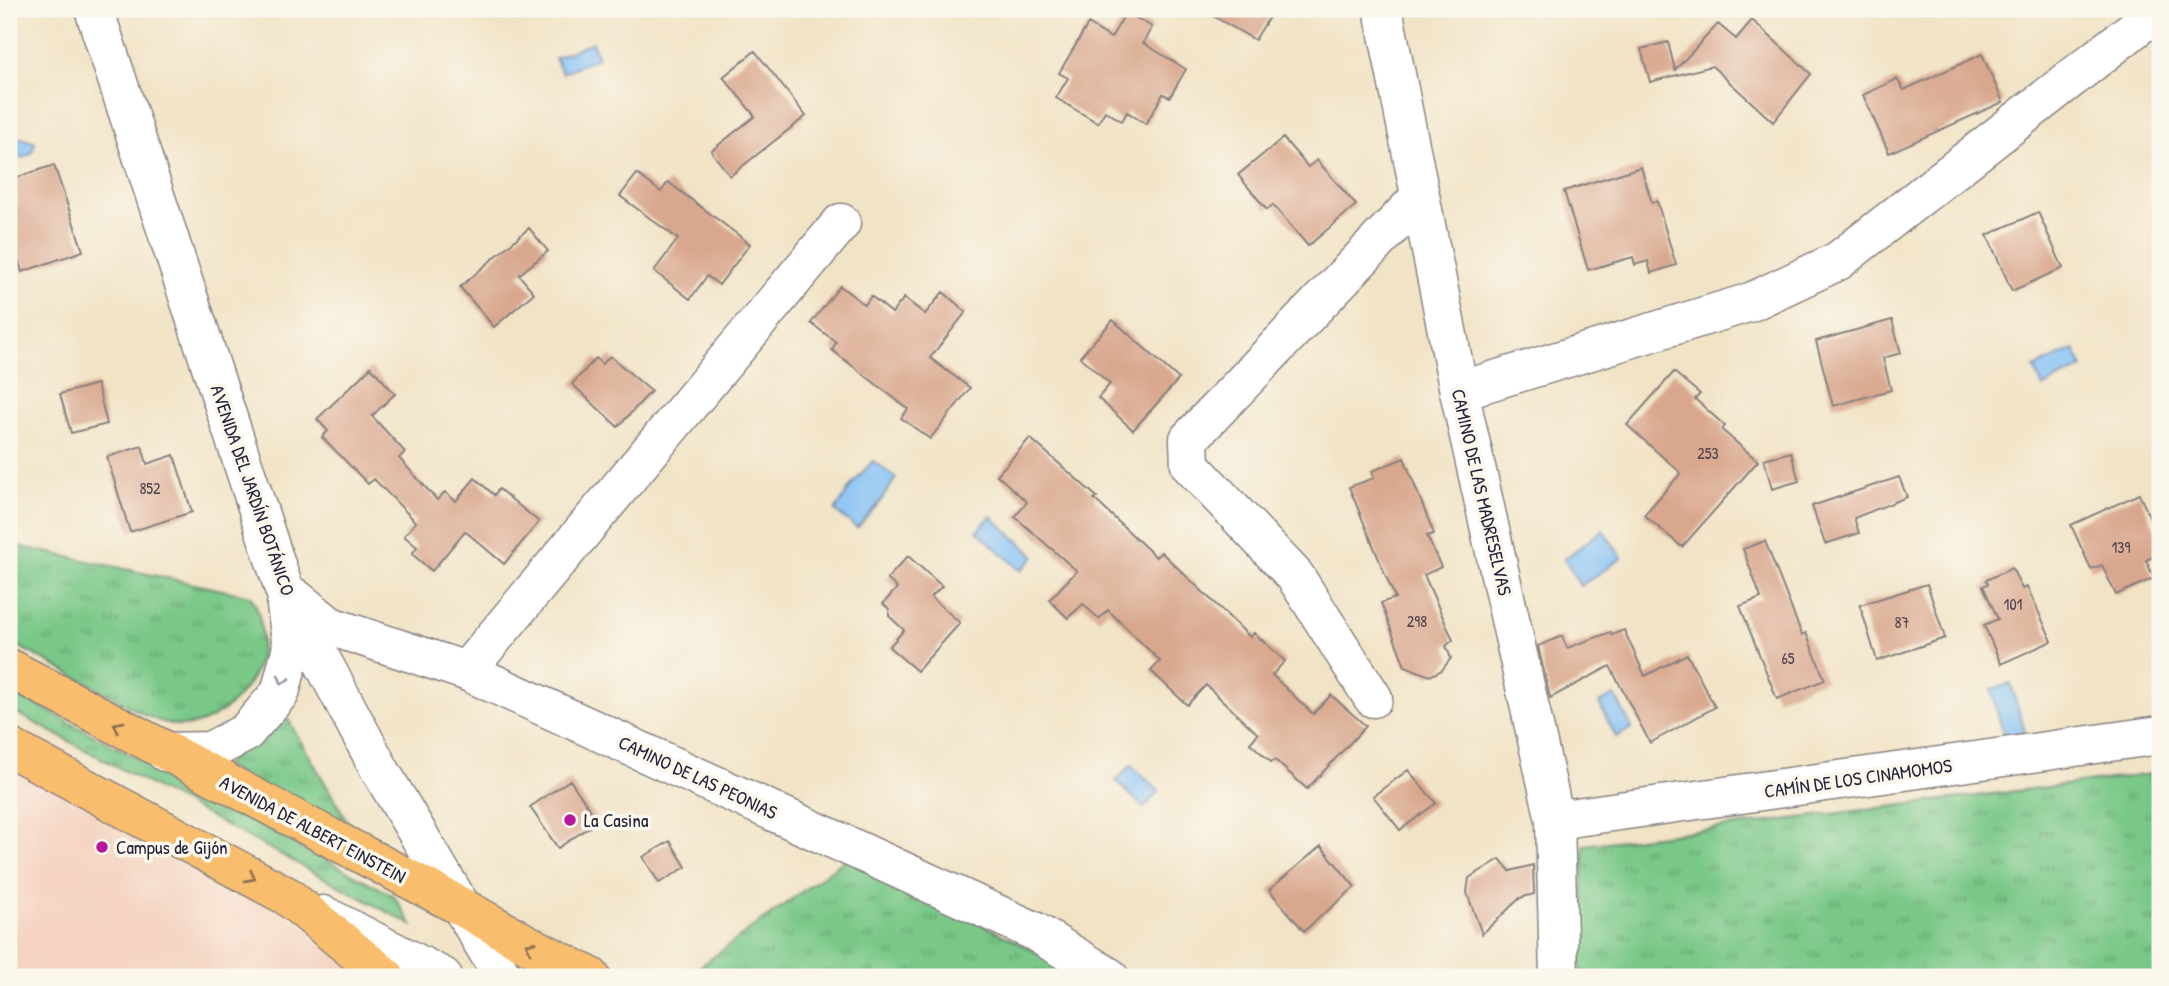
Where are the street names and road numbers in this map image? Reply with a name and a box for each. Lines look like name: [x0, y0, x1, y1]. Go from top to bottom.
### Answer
street label: AVENIDA DEL JARDÍN BOTÁNICO: [205, 381, 301, 599]
street label: CAMINO DE LAS MADRESELVAS: [1446, 386, 1518, 598]
street label: CAMINO DE LAS PEONIAS: [614, 729, 782, 825]
street label: CAMÍN DE LOS CINAMOMOS: [1763, 752, 1954, 804]
street label: AVENIDA DE ALBERT EINSTEIN: [215, 769, 411, 889]

